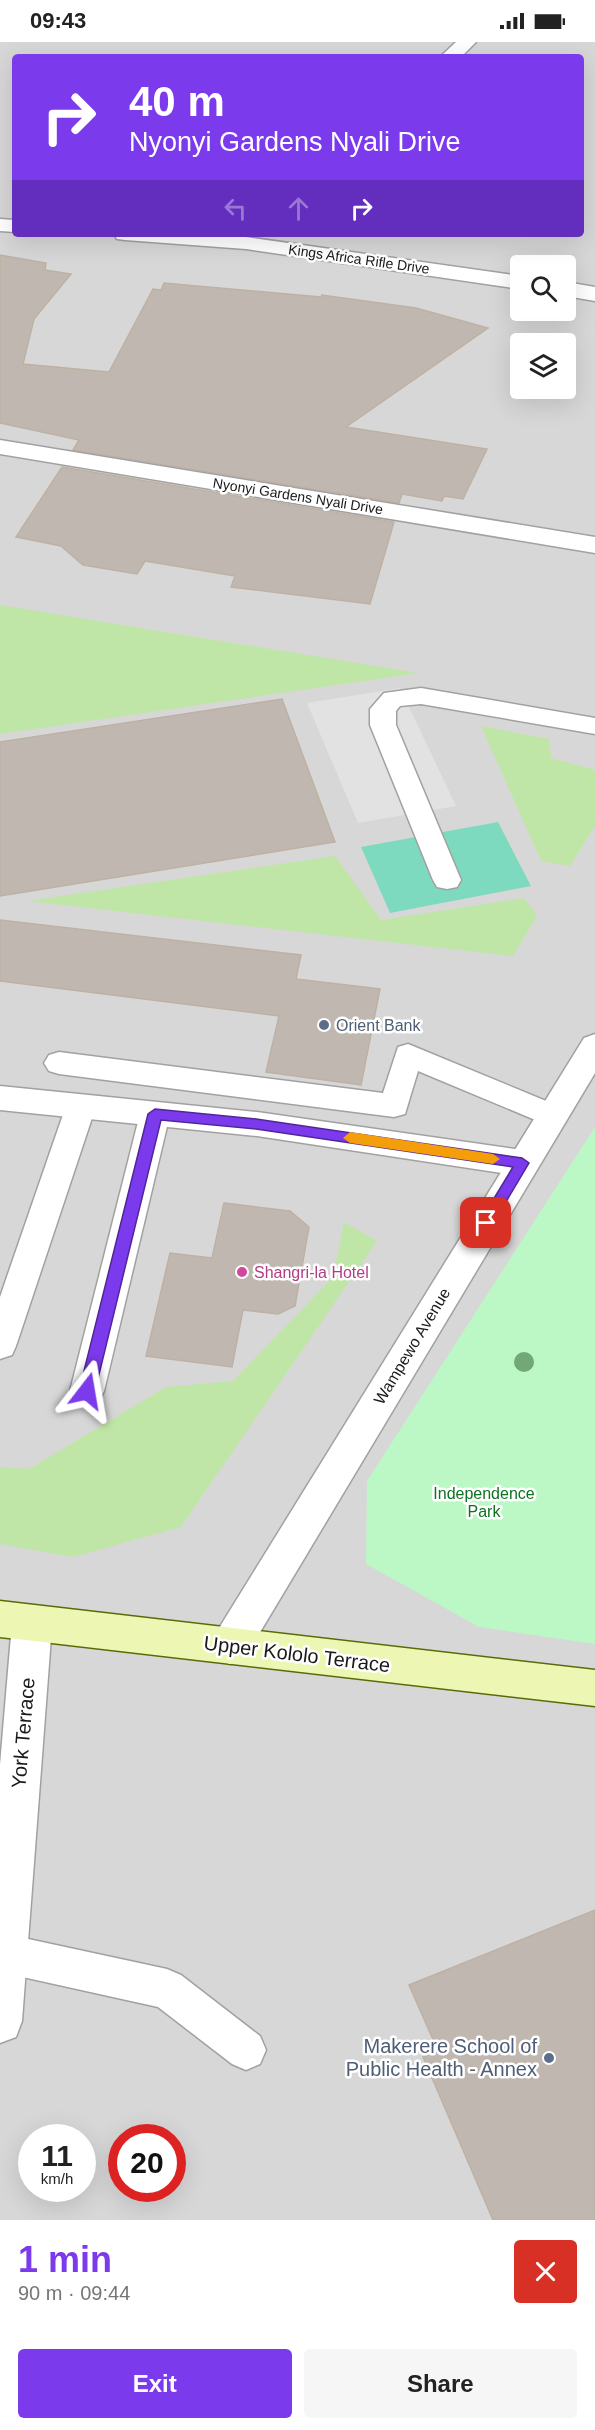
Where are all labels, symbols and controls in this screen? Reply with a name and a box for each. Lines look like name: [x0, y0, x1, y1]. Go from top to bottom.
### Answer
text: 09:43: [30, 8, 86, 33]
icon: right: [30, 78, 108, 156]
text: 40 m: [129, 78, 225, 125]
text: Nyonyi Gardens Nyali Drive: [129, 127, 461, 157]
icon: left: [219, 192, 252, 225]
icon: ahead: [282, 192, 315, 225]
icon: right: [345, 192, 378, 225]
street label: Kings Africa Rifle Drive: [287, 241, 431, 277]
map controls: [510, 255, 576, 399]
button: search: [510, 255, 576, 321]
button: layers: [510, 333, 576, 399]
street label: Nyonyi Gardens Nyali Drive: [212, 475, 384, 517]
place label: Orient Bank: [336, 1017, 421, 1034]
marker: Orient Bank: [317, 1018, 331, 1032]
pin: [460, 1197, 511, 1248]
icon: arrive: [469, 1206, 502, 1239]
place label: Shangri-la Hotel: [254, 1264, 369, 1281]
marker: Shangri-la Hotel: [235, 1265, 249, 1279]
street label: Wampewo Avenue: [371, 1285, 453, 1407]
position arrow: [55, 1359, 119, 1423]
park label: Independence Park: [433, 1485, 535, 1520]
street label: Upper Kololo Terrace: [203, 1632, 391, 1676]
street label: York Terrace: [7, 1677, 39, 1789]
place label: Makerere School of Public Health - Annex: [346, 2035, 537, 2080]
marker: Makerere School of Public Health - Annex: [542, 2051, 556, 2065]
speed limit sign: 20: [108, 2124, 186, 2202]
text: 11: [41, 2139, 73, 2172]
text: km/h: [41, 2170, 73, 2187]
text: 1 min: [18, 2239, 112, 2280]
button: close: [514, 2240, 577, 2303]
text: 90 m · 09:44: [18, 2282, 130, 2304]
button: Exit: [18, 2349, 292, 2418]
button: Share: [304, 2349, 577, 2418]

